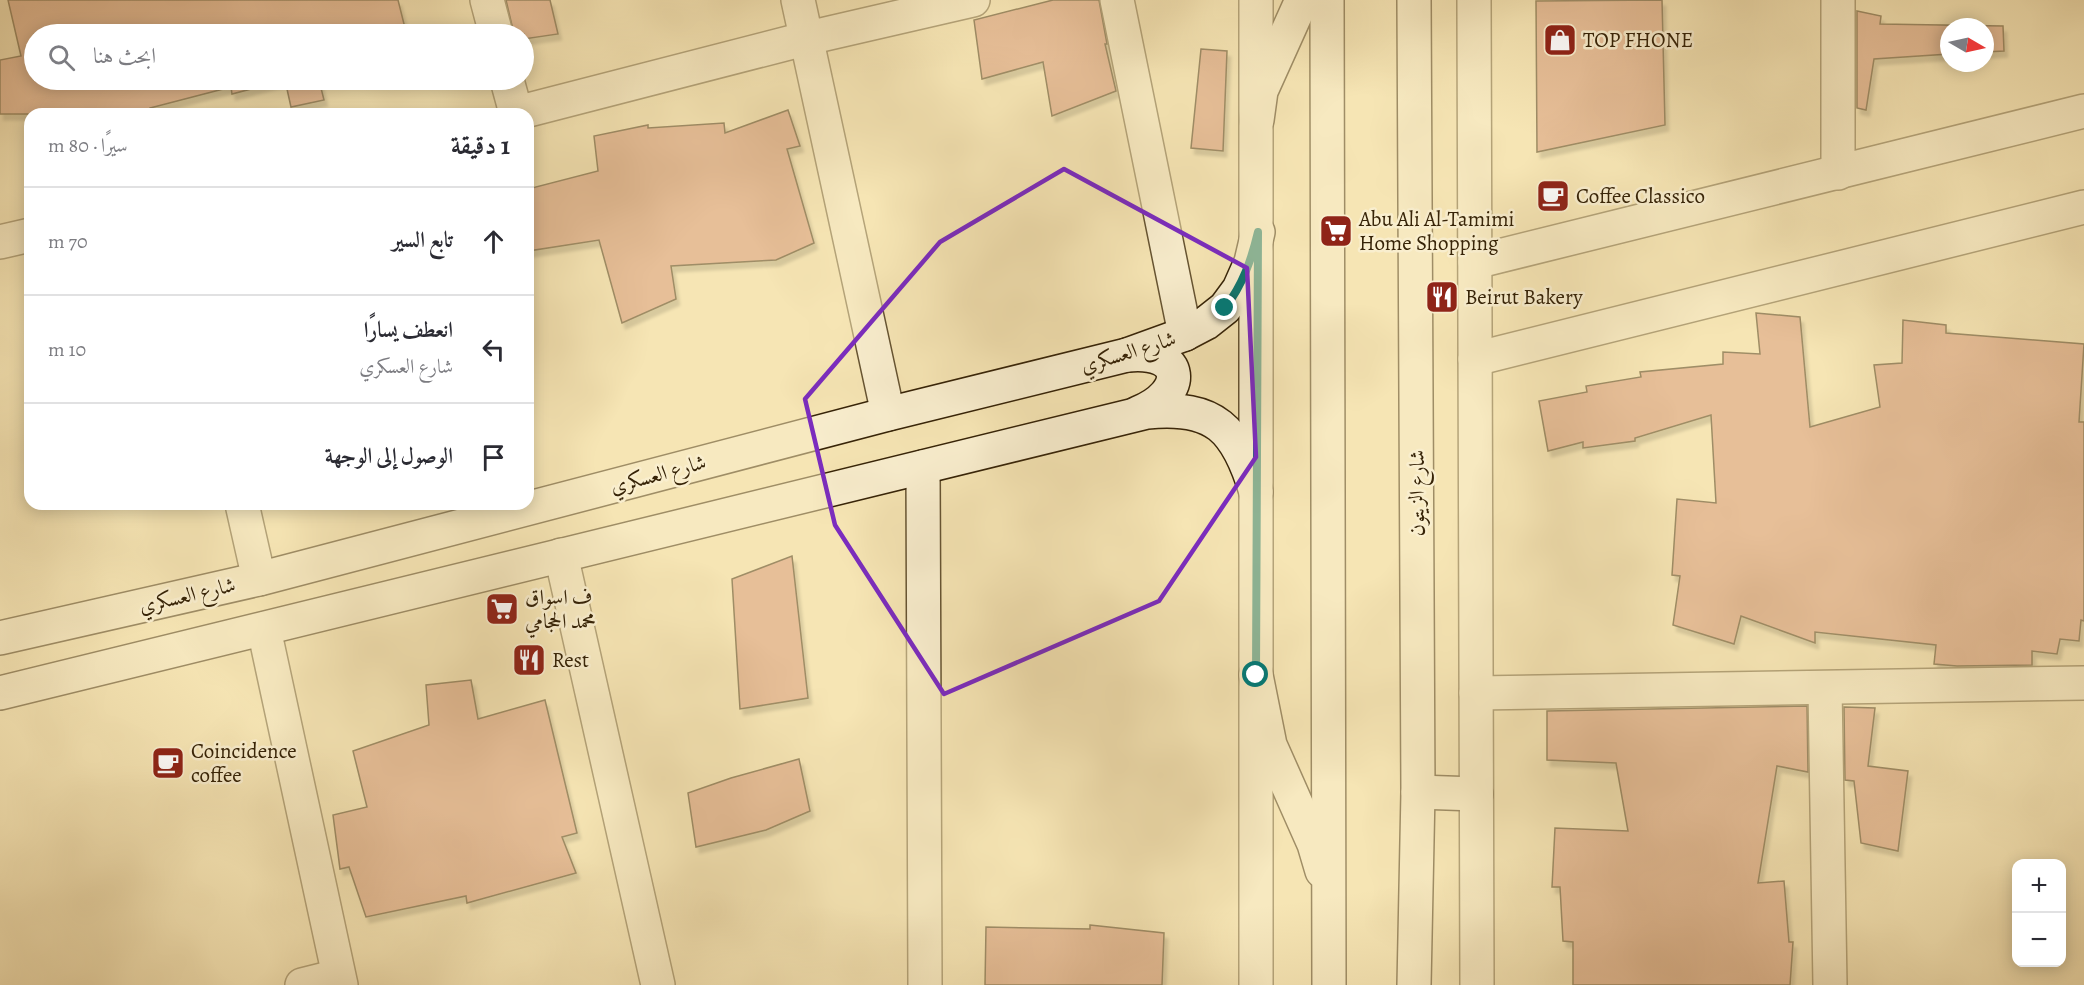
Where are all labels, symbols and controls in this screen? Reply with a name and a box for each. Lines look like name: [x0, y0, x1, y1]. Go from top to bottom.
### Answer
north arrow: [1940, 18, 1994, 72]
shop icon: TOP FHONE: [1542, 22, 1578, 58]
search box: [24, 24, 534, 90]
place label: TOP FHONE: [1583, 26, 1693, 54]
icon: search: [45, 41, 78, 74]
text: ابحث هنا: [93, 41, 156, 71]
text: 1 دقيقة: [451, 128, 510, 163]
text: سيرًا · 80 m: [48, 132, 128, 159]
cafe icon: Coffee Classico: [1535, 178, 1571, 214]
place label: Coffee Classico: [1576, 182, 1705, 210]
place label: Abu Ali Al-Tamimi Home Shopping: [1358, 205, 1515, 257]
supermarket icon: Abu Ali Al-Tamimi Home Shopping: [1318, 213, 1354, 249]
text: تابع السير: [392, 225, 453, 255]
icon: ahead: [477, 225, 510, 258]
text: 70 m: [48, 228, 88, 255]
restaurant icon: Beirut Bakery: [1424, 279, 1460, 315]
place label: Beirut Bakery: [1465, 283, 1583, 311]
route end: [1211, 294, 1237, 320]
text: انعطف يسارًا: [364, 315, 453, 345]
street label: شارع العسكري: [1077, 324, 1180, 384]
icon: left: [477, 333, 510, 366]
text: 10 m: [48, 336, 86, 363]
text: شارع العسكري: [359, 353, 453, 380]
text: الوصول إلى الوجهة: [325, 441, 453, 471]
icon: arrive: [477, 441, 510, 474]
street label: شارع العسكري: [607, 448, 710, 504]
street label: شارع الزيتون: [1403, 450, 1435, 536]
street label: شارع العسكري: [136, 570, 239, 624]
place label: ف اسواق محمد الحجامي: [525, 583, 596, 638]
supermarket icon: ف اسواق محمد الحجامي: [484, 591, 520, 627]
restaurant icon: Rest: [511, 642, 547, 678]
place label: Rest: [552, 646, 589, 674]
route start: [1242, 661, 1268, 687]
place label: Coincidence coffee: [191, 737, 297, 789]
cafe icon: Coincidence coffee: [150, 745, 186, 781]
map controls: [2012, 859, 2066, 967]
button: +: [2012, 859, 2066, 913]
button: −: [2012, 913, 2066, 967]

